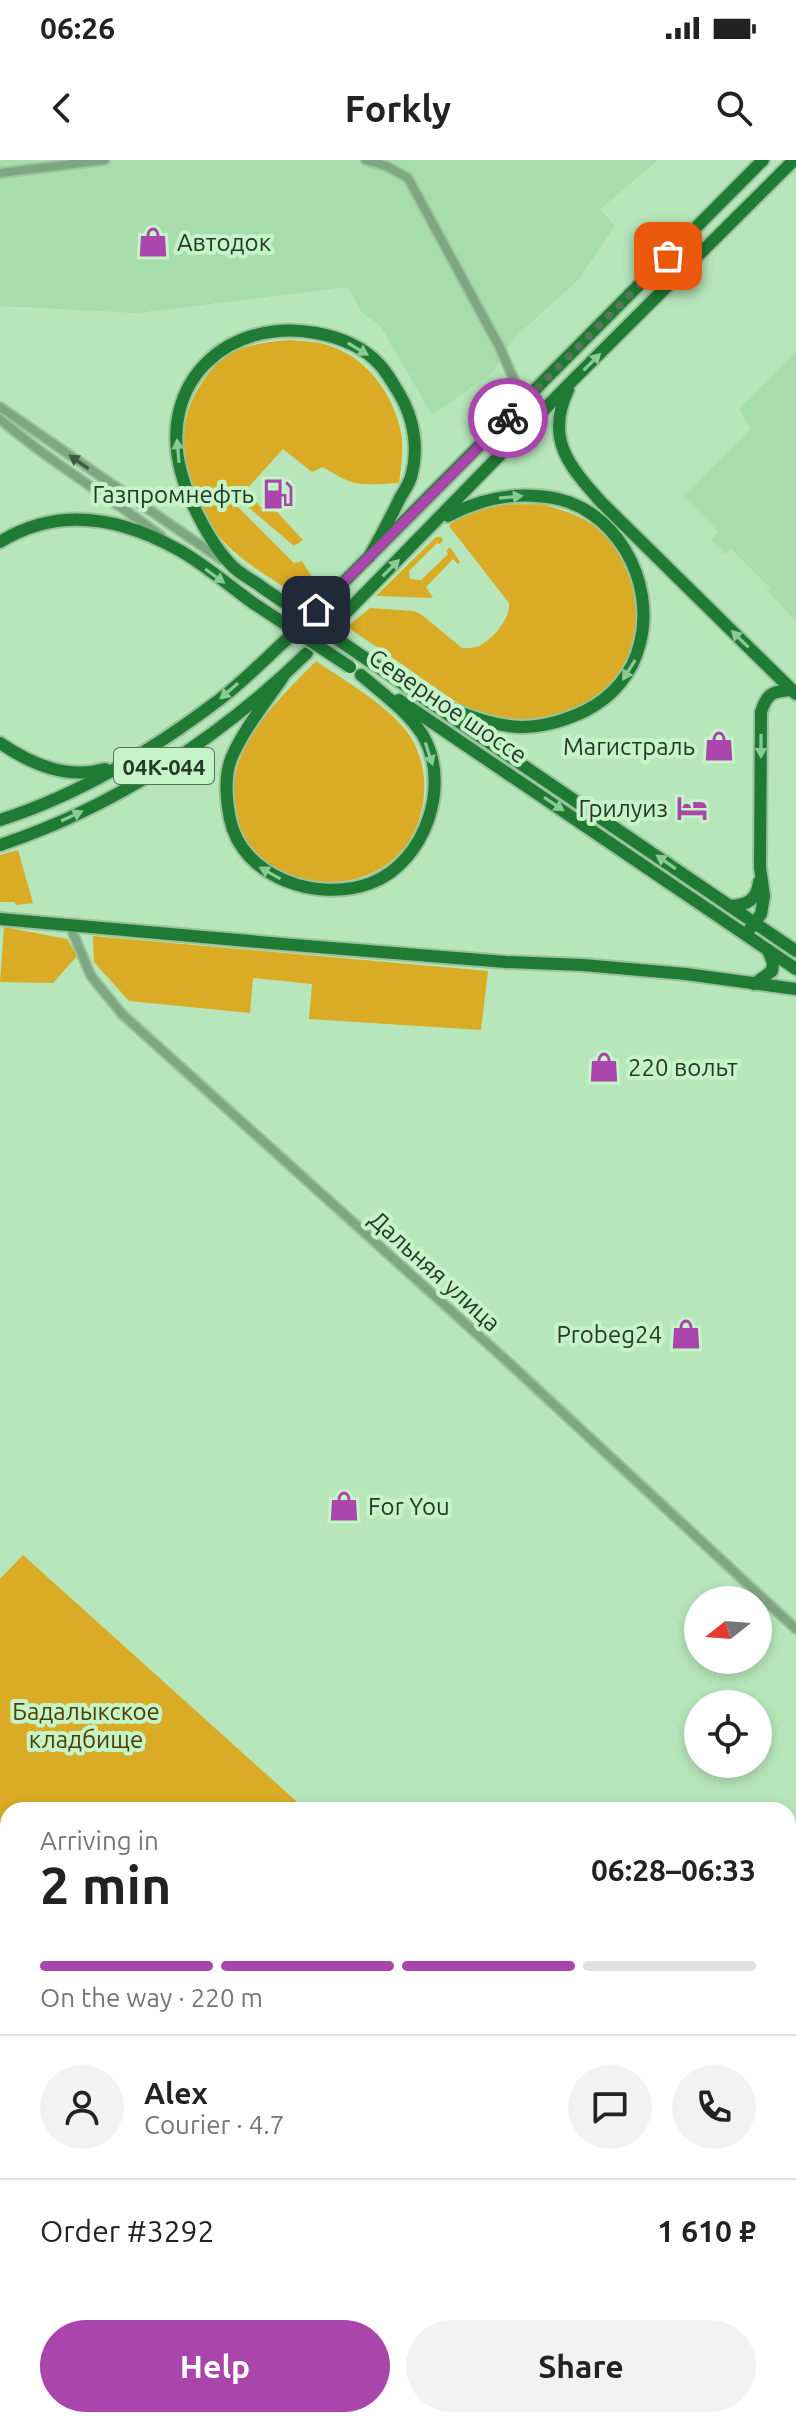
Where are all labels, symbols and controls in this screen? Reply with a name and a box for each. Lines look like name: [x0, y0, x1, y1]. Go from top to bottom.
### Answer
text: 06:26: [40, 11, 115, 45]
icon: back: [40, 86, 84, 130]
icon: search: [712, 86, 756, 130]
text: Forkly: [345, 88, 451, 129]
pin: [634, 222, 702, 290]
shop icon: Автодок: [136, 225, 170, 259]
place label: Автодок: [177, 229, 271, 256]
icon: bag: [646, 234, 690, 278]
one-way arrow: [346, 341, 369, 356]
one-way arrow: [582, 353, 601, 372]
courier: [468, 378, 548, 458]
icon: bike: [486, 396, 530, 440]
one-way arrow: [171, 438, 184, 463]
one-way arrow: [69, 454, 90, 469]
fuel station icon: Газпромнефть: [261, 477, 295, 511]
place label: Газпромнефть: [92, 481, 254, 508]
one-way arrow: [499, 490, 524, 503]
one-way arrow: [381, 559, 400, 578]
one-way arrow: [204, 568, 226, 584]
pin: [282, 576, 350, 644]
icon: home: [294, 588, 338, 632]
one-way arrow: [732, 630, 750, 649]
street label: Северное шоссе: [364, 643, 532, 769]
one-way arrow: [622, 659, 637, 680]
one-way arrow: [220, 682, 240, 699]
shop icon: Магистраль: [702, 729, 736, 763]
place label: Магистраль: [563, 733, 695, 760]
one-way arrow: [755, 734, 767, 759]
one-way arrow: [424, 742, 436, 766]
road number: 04К-044: [114, 748, 214, 784]
hotel icon: Грилуиз: [675, 791, 709, 825]
place label: Грилуиз: [578, 795, 668, 822]
one-way arrow: [543, 797, 564, 812]
one-way arrow: [61, 809, 84, 823]
one-way arrow: [656, 855, 677, 870]
one-way arrow: [259, 867, 282, 880]
shop icon: 220 вольт: [587, 1050, 621, 1084]
place label: 220 вольт: [628, 1054, 738, 1081]
street label: Дальняя улица: [364, 1205, 506, 1337]
shop icon: Probeg24: [669, 1317, 703, 1351]
place label: Probeg24: [556, 1321, 662, 1348]
shop icon: For You: [327, 1489, 361, 1523]
place label: For You: [368, 1493, 450, 1520]
north arrow: [684, 1586, 772, 1674]
map controls: [684, 1586, 772, 1778]
button: locate: [684, 1690, 772, 1778]
park label: Бадалыкское кладбище: [12, 1698, 160, 1753]
text: Arriving in: [40, 1826, 159, 1855]
text: 06:28–06:33: [591, 1853, 756, 1887]
text: 2 min: [40, 1856, 171, 1914]
text: On the way · 220 m: [40, 1983, 263, 2012]
button: person: [40, 2065, 124, 2149]
button: chat: [568, 2065, 652, 2149]
button: phone: [672, 2065, 756, 2149]
text: Alex: [144, 2076, 208, 2110]
text: Courier · 4.7: [144, 2110, 284, 2139]
text: Order #3292: [40, 2214, 214, 2248]
text: 1 610 ₽: [657, 2214, 756, 2248]
button: Help: [40, 2320, 390, 2412]
button: Share: [406, 2320, 756, 2412]

